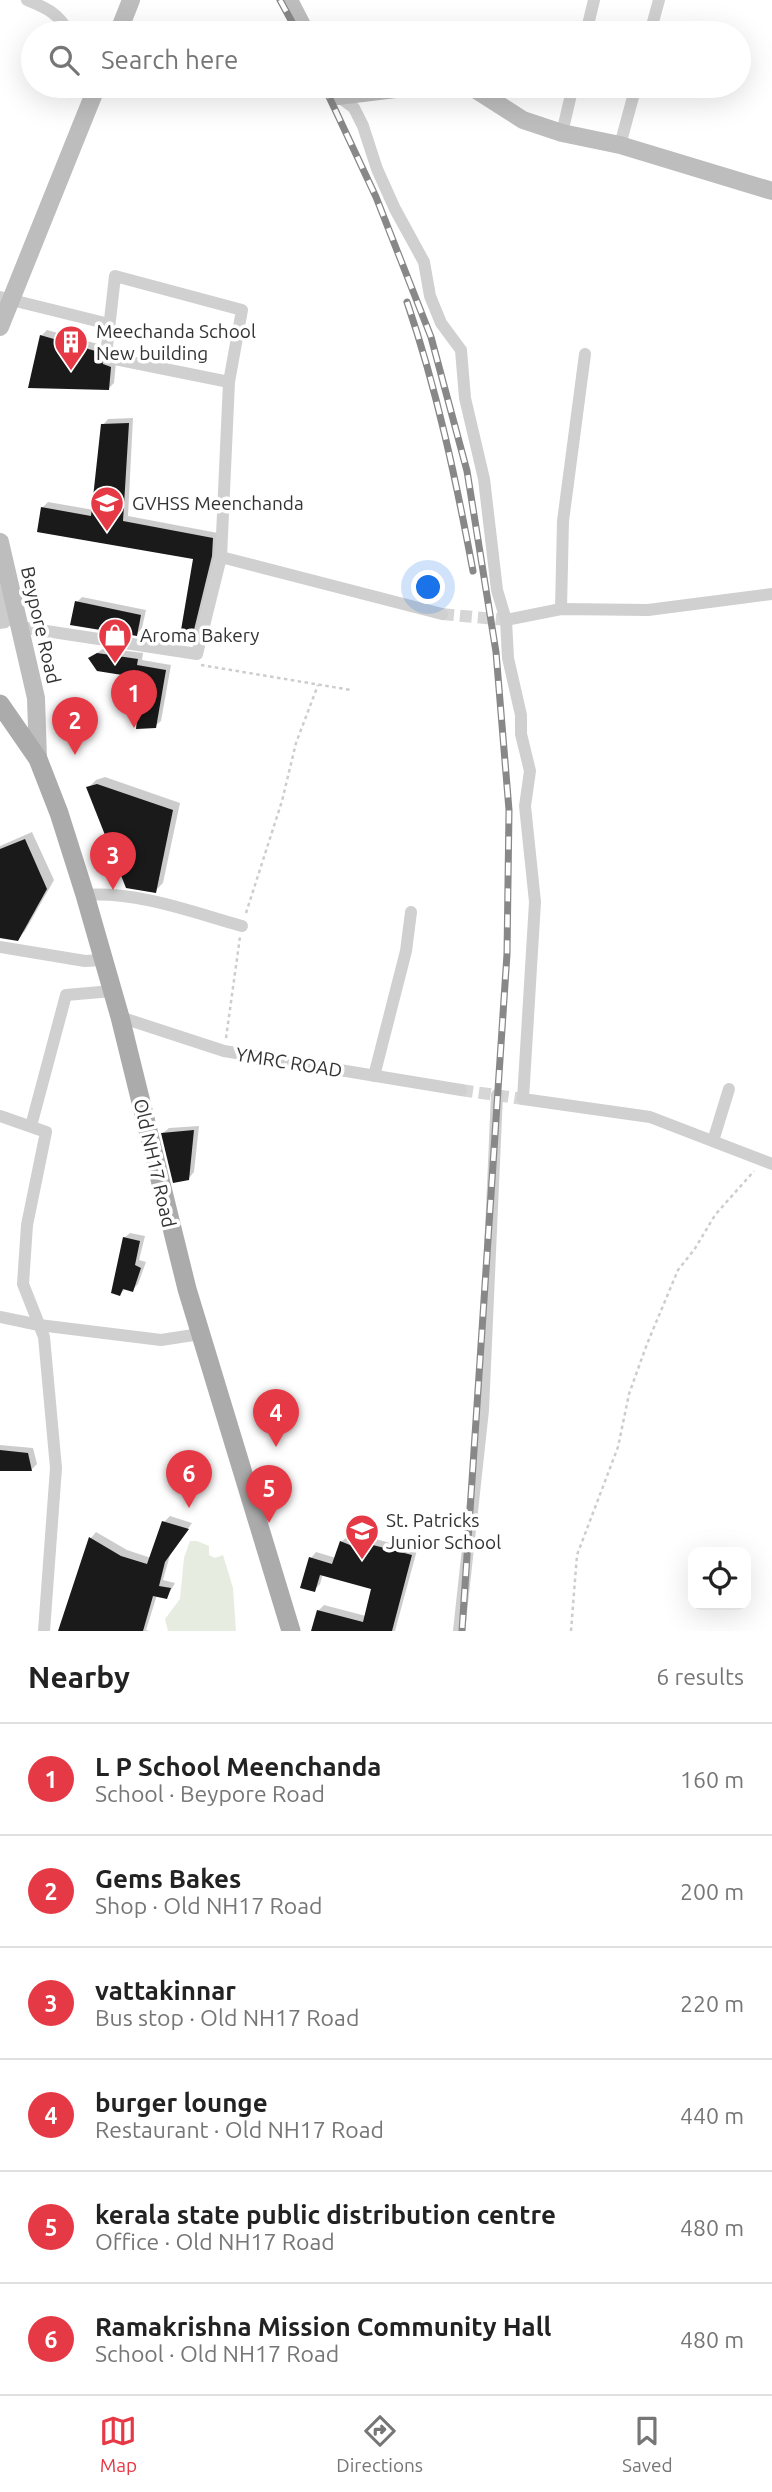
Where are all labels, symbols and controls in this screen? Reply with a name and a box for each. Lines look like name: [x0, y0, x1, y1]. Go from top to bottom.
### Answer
search box: [21, 21, 751, 98]
icon: search: [45, 41, 83, 79]
text: Search here: [101, 45, 238, 74]
place label: Meechanda School New building: [96, 320, 256, 364]
building icon: Meechanda School New building: [52, 323, 90, 372]
school or university icon: GVHSS Meenchanda: [88, 484, 126, 533]
place label: GVHSS Meenchanda: [132, 492, 304, 514]
street label: Beypore Road: [17, 564, 65, 686]
your location: [411, 570, 445, 604]
shop icon: Aroma Bakery: [96, 616, 134, 665]
place label: Aroma Bakery: [140, 624, 260, 646]
pin: 1: [111, 670, 157, 728]
pin: 2: [52, 697, 98, 755]
pin: 3: [90, 832, 136, 890]
street label: YMRC ROAD: [234, 1043, 344, 1081]
street label: Old NH17 Road: [129, 1096, 181, 1230]
pin: 4: [253, 1389, 299, 1447]
pin: 6: [166, 1450, 212, 1508]
pin: 5: [246, 1465, 292, 1523]
place label: St. Patricks Junior School: [386, 1509, 501, 1553]
school or university icon: St. Patricks Junior School: [343, 1512, 381, 1561]
map controls: [688, 1547, 751, 1610]
button: locate: [688, 1547, 751, 1610]
text: Nearby: [28, 1660, 130, 1694]
text: 6 results: [656, 1664, 744, 1689]
text: L P School Meenchanda: [95, 1752, 381, 1781]
text: 1: [45, 1767, 57, 1792]
text: 160 m: [680, 1767, 744, 1792]
text: School · Beypore Road: [95, 1781, 325, 1806]
text: Gems Bakes: [95, 1864, 241, 1893]
text: 2: [45, 1879, 57, 1904]
text: 200 m: [680, 1879, 744, 1904]
text: Shop · Old NH17 Road: [95, 1893, 323, 1918]
text: vattakinnar: [95, 1976, 236, 2005]
text: 3: [45, 1991, 57, 2016]
text: 220 m: [680, 1991, 744, 2016]
text: Bus stop · Old NH17 Road: [95, 2005, 359, 2030]
text: burger lounge: [95, 2088, 268, 2117]
text: 4: [45, 2103, 57, 2128]
text: 440 m: [680, 2103, 744, 2128]
text: Restaurant · Old NH17 Road: [95, 2117, 384, 2142]
text: kerala state public distribution centre: [95, 2200, 556, 2229]
text: 5: [45, 2215, 57, 2240]
text: 480 m: [680, 2215, 744, 2240]
text: Office · Old NH17 Road: [95, 2229, 335, 2254]
text: Ramakrishna Mission Community Hall: [95, 2312, 551, 2341]
text: 6: [45, 2327, 57, 2352]
text: 480 m: [680, 2327, 744, 2352]
text: School · Old NH17 Road: [95, 2341, 339, 2366]
tab: Map: [99, 2412, 137, 2476]
tab: Directions: [336, 2412, 423, 2476]
tab: Saved: [622, 2412, 673, 2476]

